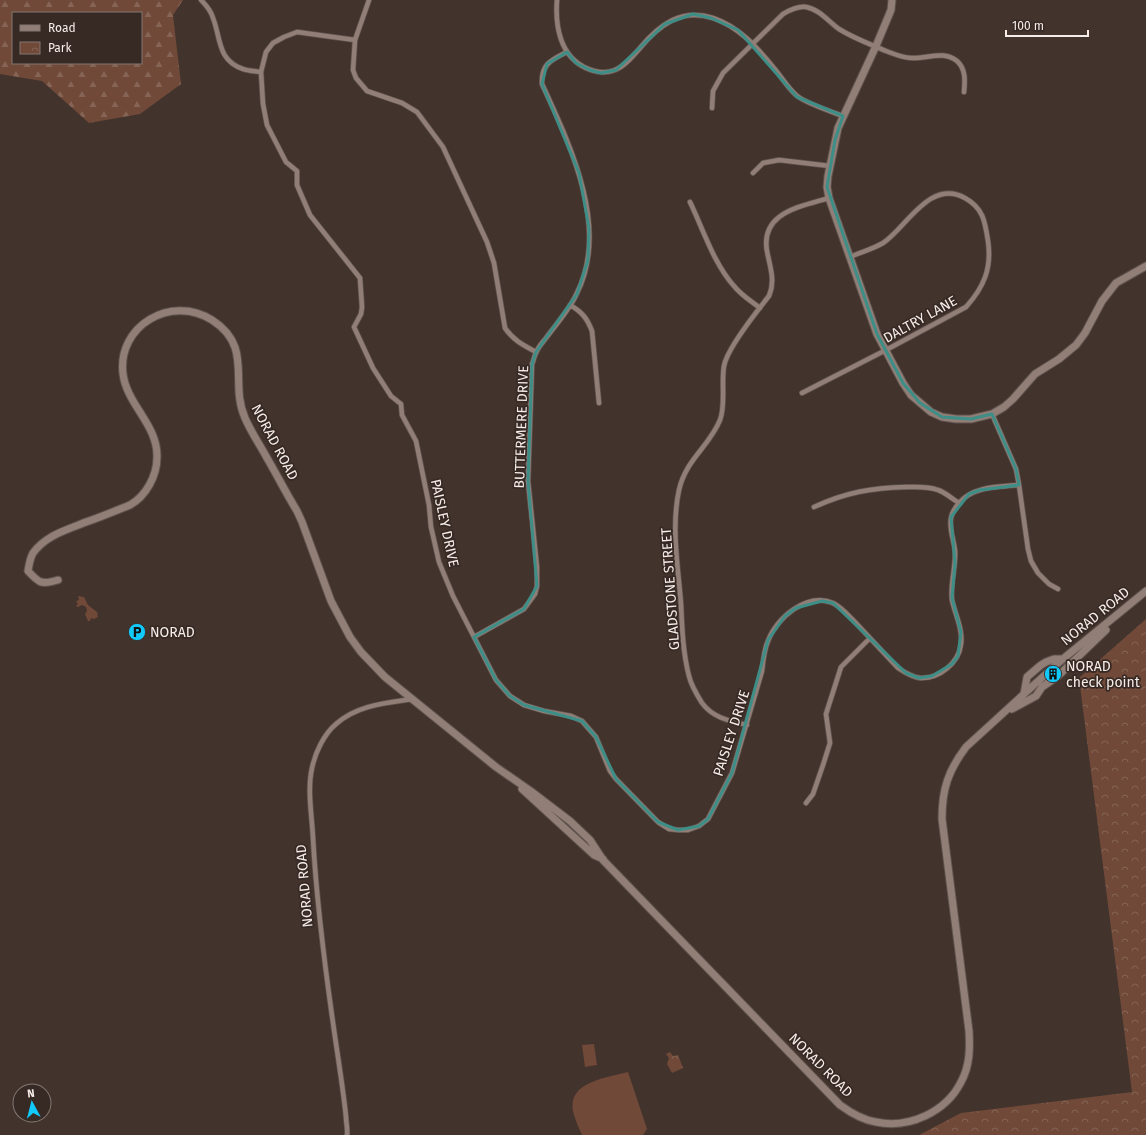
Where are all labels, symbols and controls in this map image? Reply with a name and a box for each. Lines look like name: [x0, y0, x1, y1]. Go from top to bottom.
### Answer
legend: [12, 12, 142, 64]
scale bar: [1006, 12, 1088, 38]
text: 100 m: [1012, 19, 1044, 33]
text: Road: [48, 21, 76, 35]
text: Park: [48, 41, 72, 55]
street label: DALTRY LANE: [880, 292, 960, 347]
street label: BUTTERMERE DRIVE: [511, 365, 532, 489]
street label: NORAD ROAD: [247, 401, 302, 483]
street label: PAISLEY DRIVE: [427, 477, 462, 569]
street label: GLADSTONE STREET: [658, 526, 683, 651]
street label: NORAD ROAD: [1058, 584, 1133, 649]
parking icon: NORAD: [127, 622, 147, 642]
place label: NORAD: [150, 624, 195, 641]
place label: NORAD check point: [1066, 658, 1141, 691]
building icon: NORAD check point: [1043, 664, 1063, 684]
street label: PAISLEY DRIVE: [710, 688, 753, 778]
street label: NORAD ROAD: [292, 844, 317, 928]
street label: NORAD ROAD: [785, 1030, 856, 1101]
north arrow: [12, 1083, 52, 1123]
text: N: [26, 1087, 35, 1100]

